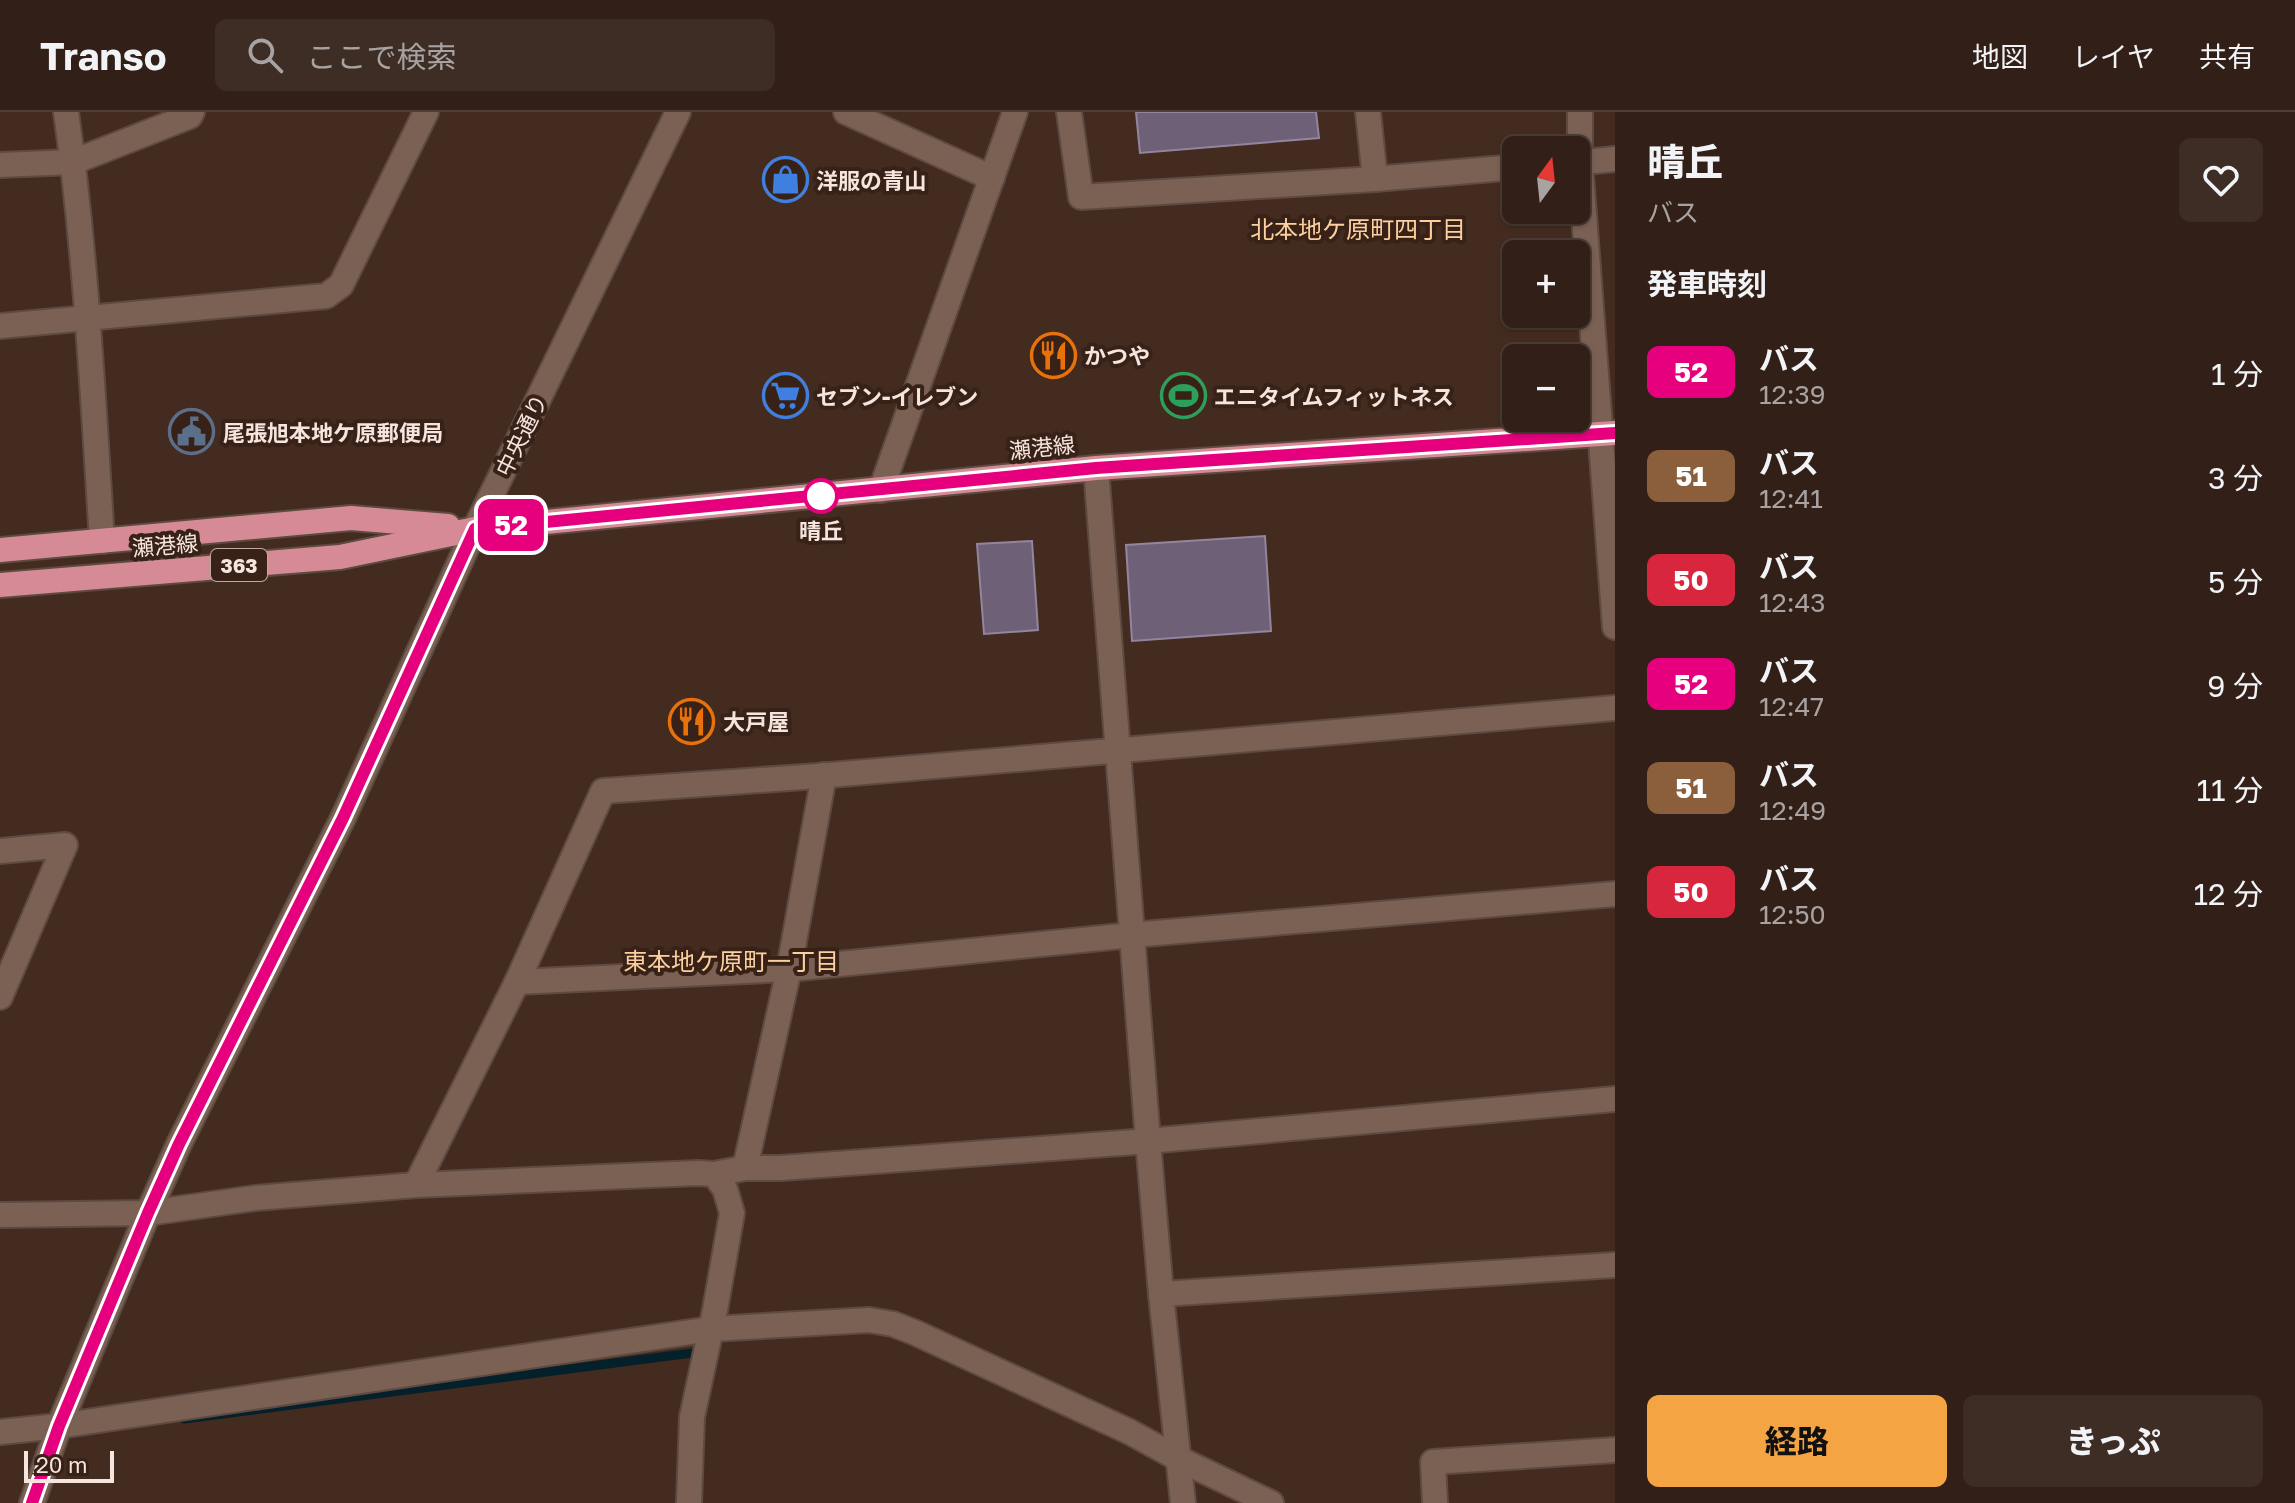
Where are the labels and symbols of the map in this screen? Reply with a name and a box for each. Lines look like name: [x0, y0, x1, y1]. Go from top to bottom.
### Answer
north arrow: [1502, 136, 1590, 224]
shop icon: 洋服の青山: [761, 156, 809, 204]
place label: 洋服の青山: [816, 167, 926, 194]
district label: 北本地ケ原町四丁目: [1250, 214, 1466, 243]
restaurant icon: かつや: [1029, 331, 1077, 379]
place label: かつや: [1084, 342, 1150, 369]
supermarket icon: セブン-イレブン: [761, 372, 809, 420]
sports icon: エニタイムフィットネス: [1159, 372, 1207, 420]
place label: セブン-イレブン: [816, 383, 978, 410]
place label: エニタイムフィットネス: [1214, 383, 1454, 410]
street label: 中央通り: [490, 390, 552, 480]
public building icon: 尾張旭本地ケ原郵便局: [168, 408, 216, 456]
place label: 尾張旭本地ケ原郵便局: [223, 419, 443, 446]
street label: 瀬港線: [1008, 430, 1076, 464]
marker: 晴丘: [804, 479, 838, 513]
line badge: 52: [475, 499, 547, 551]
place label: 晴丘: [799, 517, 843, 544]
street label: 瀬港線: [131, 529, 199, 561]
road number: 363: [211, 549, 267, 581]
restaurant icon: 大戸屋: [668, 697, 716, 745]
place label: 大戸屋: [723, 708, 789, 735]
district label: 東本地ケ原町一丁目: [623, 946, 839, 975]
scale bar: [24, 1447, 114, 1483]

